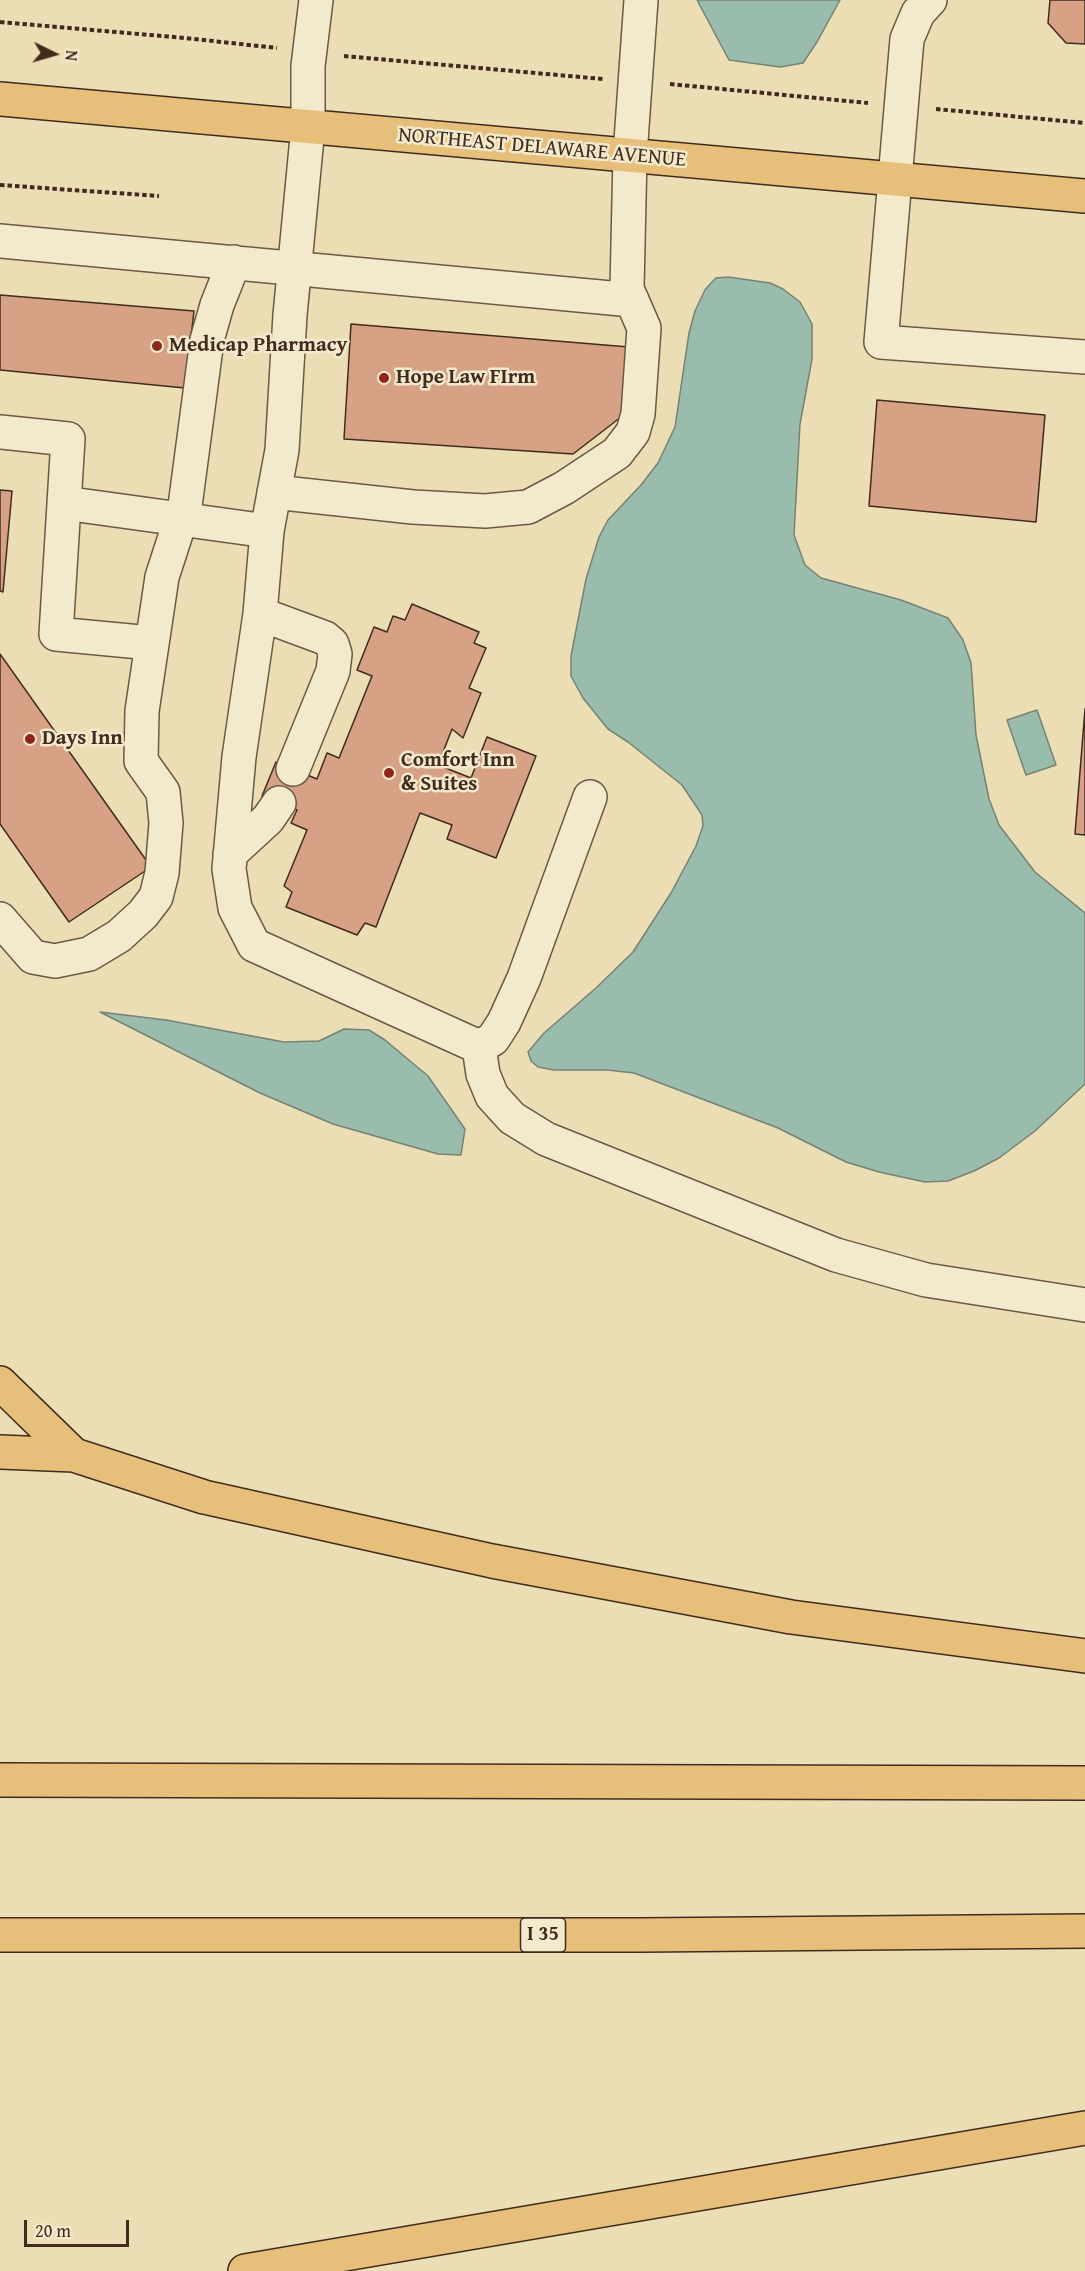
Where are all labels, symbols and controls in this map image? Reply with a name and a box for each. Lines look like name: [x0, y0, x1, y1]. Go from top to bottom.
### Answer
north arrow: [24, 24, 84, 84]
text: N: [60, 49, 84, 62]
street label: NORTHEAST DELAWARE AVENUE: [397, 123, 687, 173]
place label: Medicap Pharmacy: [169, 333, 347, 359]
marker: Medicap Pharmacy: [150, 339, 164, 353]
place label: Hope Law FIrm: [396, 365, 535, 391]
marker: Hope Law FIrm: [377, 371, 391, 385]
place label: Days Inn: [42, 726, 123, 752]
marker: Days Inn: [23, 732, 37, 746]
place label: Comfort Inn & Suites: [401, 748, 515, 798]
marker: Comfort Inn & Suites: [382, 766, 396, 780]
road number: I 35: [520, 1918, 566, 1952]
scale bar: [27, 2208, 132, 2246]
text: 20 m: [35, 2217, 71, 2244]

